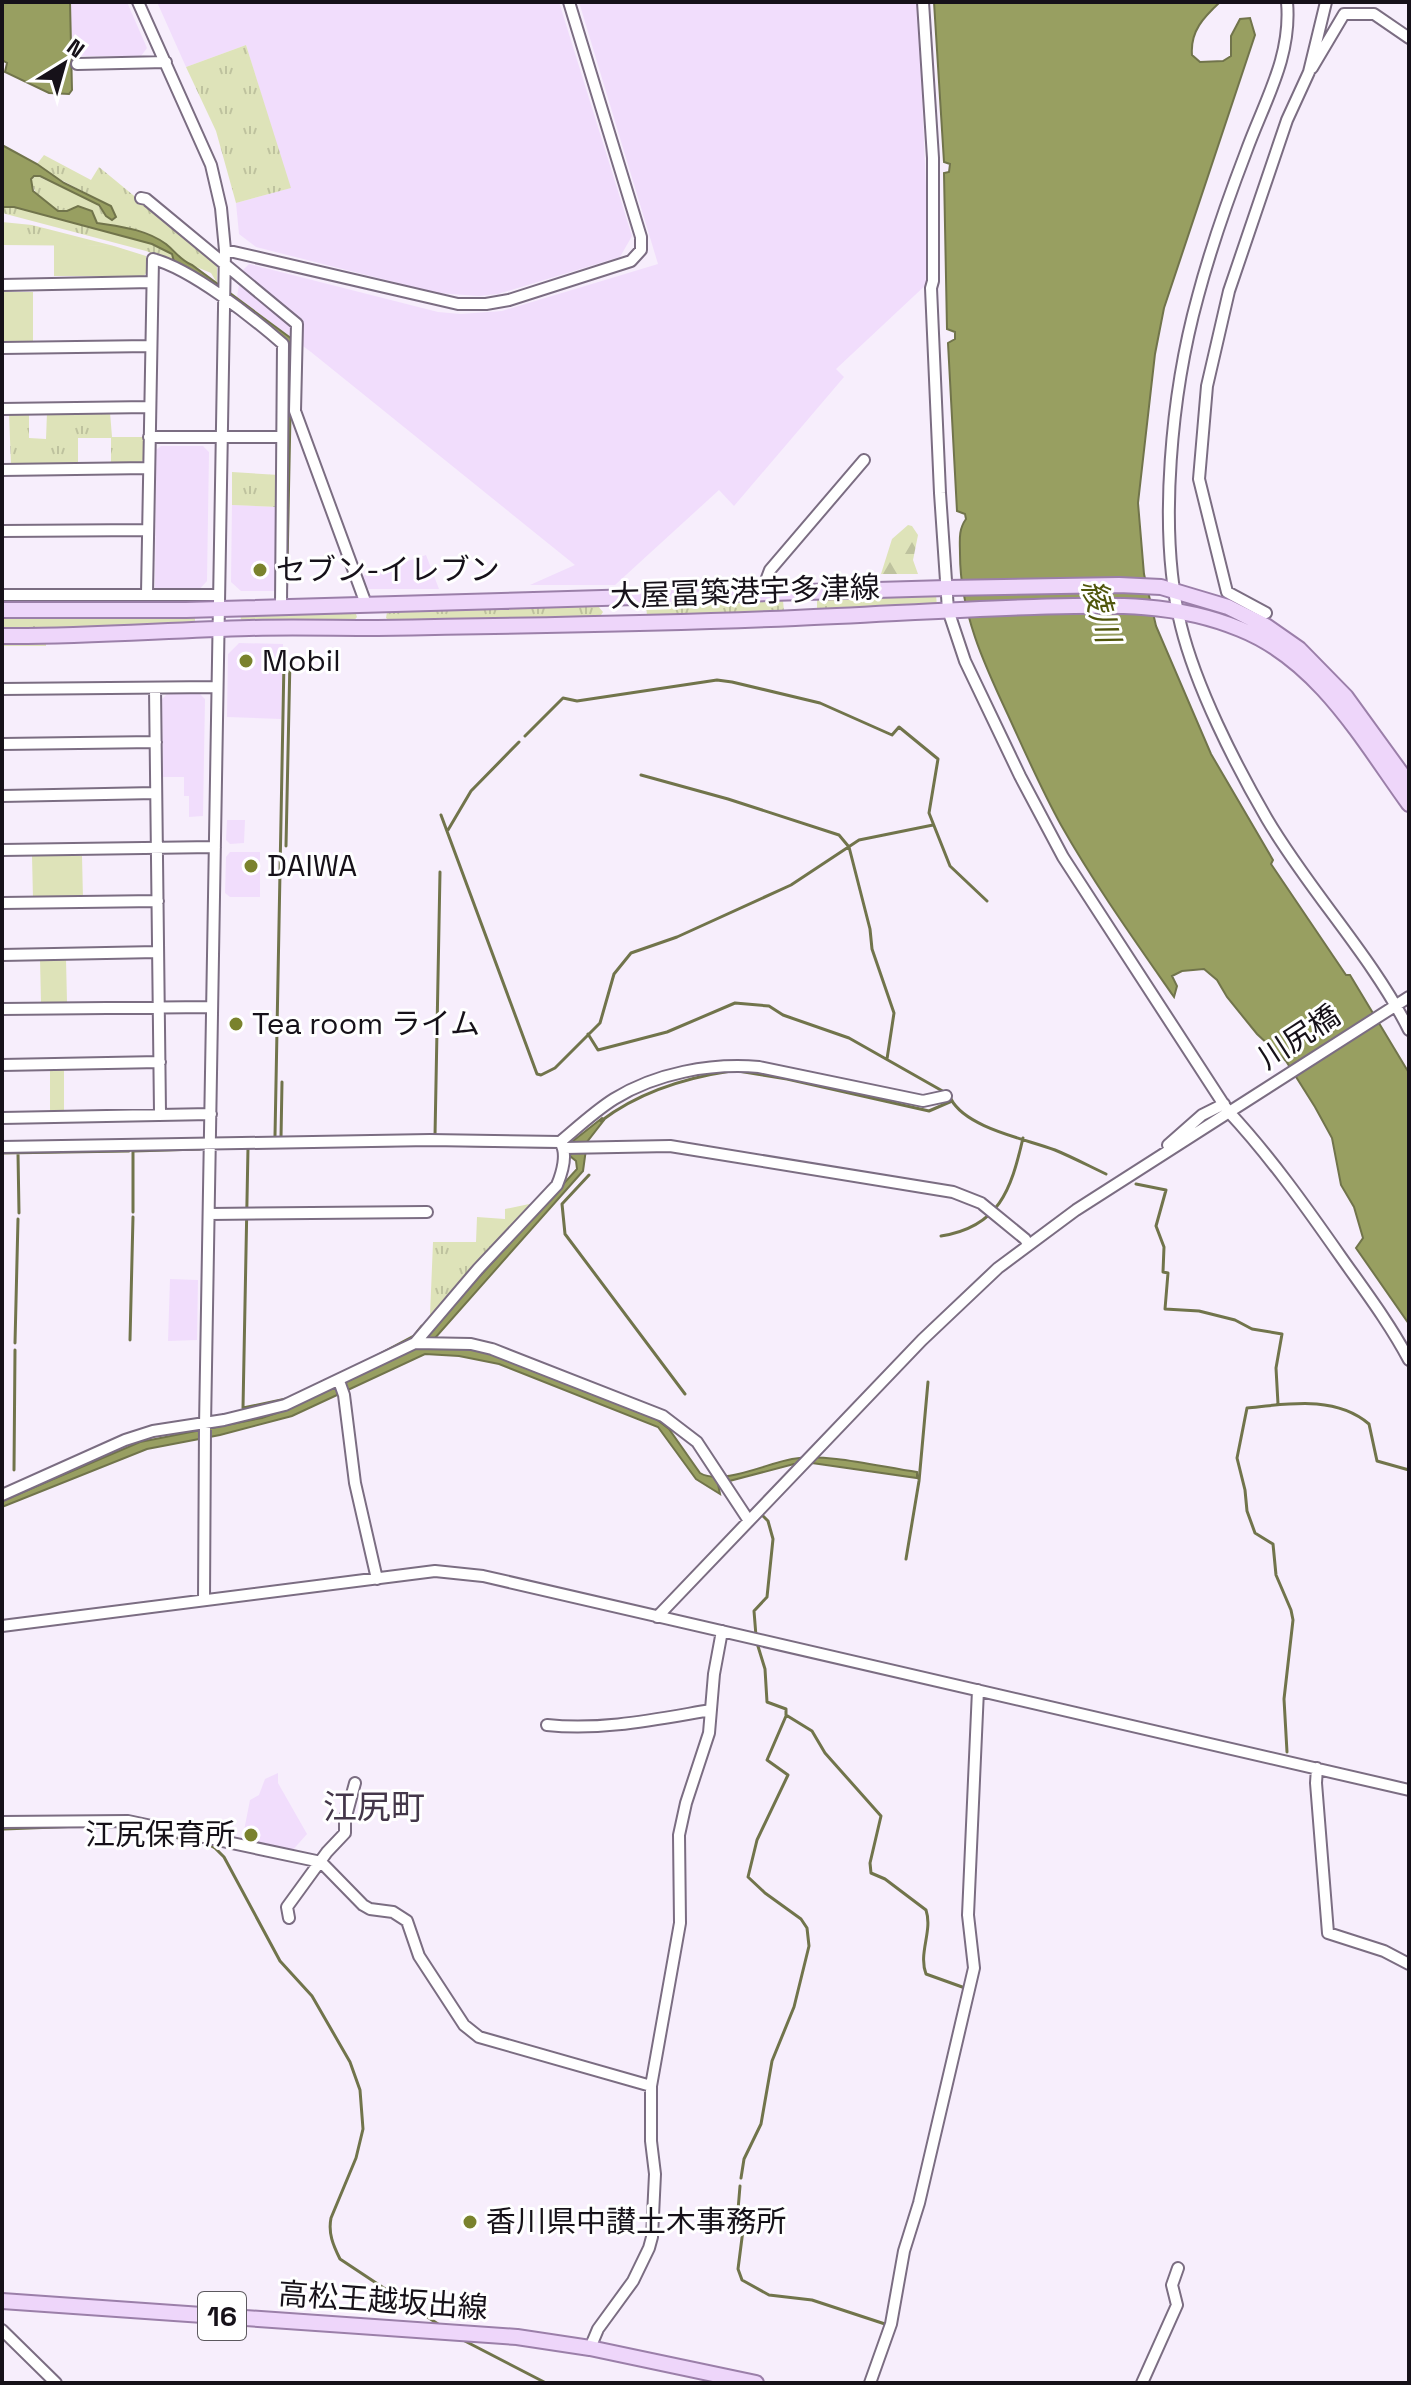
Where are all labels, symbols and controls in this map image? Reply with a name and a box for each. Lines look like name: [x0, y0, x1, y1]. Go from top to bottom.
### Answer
north arrow: [24, 24, 104, 104]
text: N: [62, 32, 90, 64]
place label: セブン-イレブン: [276, 550, 500, 589]
marker: セブン-イレブン: [251, 561, 269, 579]
street label: 大屋冨築港宇多津線: [609, 567, 881, 616]
water label: 綾川: [1073, 575, 1129, 650]
place label: Mobil: [262, 641, 341, 680]
marker: Mobil: [237, 652, 255, 670]
place label: DAIWA: [267, 846, 357, 885]
marker: DAIWA: [242, 857, 260, 875]
street label: 川尻橋: [1250, 996, 1347, 1077]
place label: Tea room ライム: [252, 1004, 480, 1043]
marker: Tea room ライム: [227, 1015, 245, 1033]
district label: 江尻町: [323, 1786, 425, 1829]
place label: 江尻保育所: [85, 1815, 235, 1854]
marker: 江尻保育所: [242, 1826, 260, 1844]
place label: 香川県中讃土木事務所: [486, 2202, 786, 2241]
marker: 香川県中讃土木事務所: [461, 2213, 479, 2231]
street label: 高松王越坂出線: [277, 2274, 489, 2327]
road number: 16: [198, 2292, 246, 2340]

